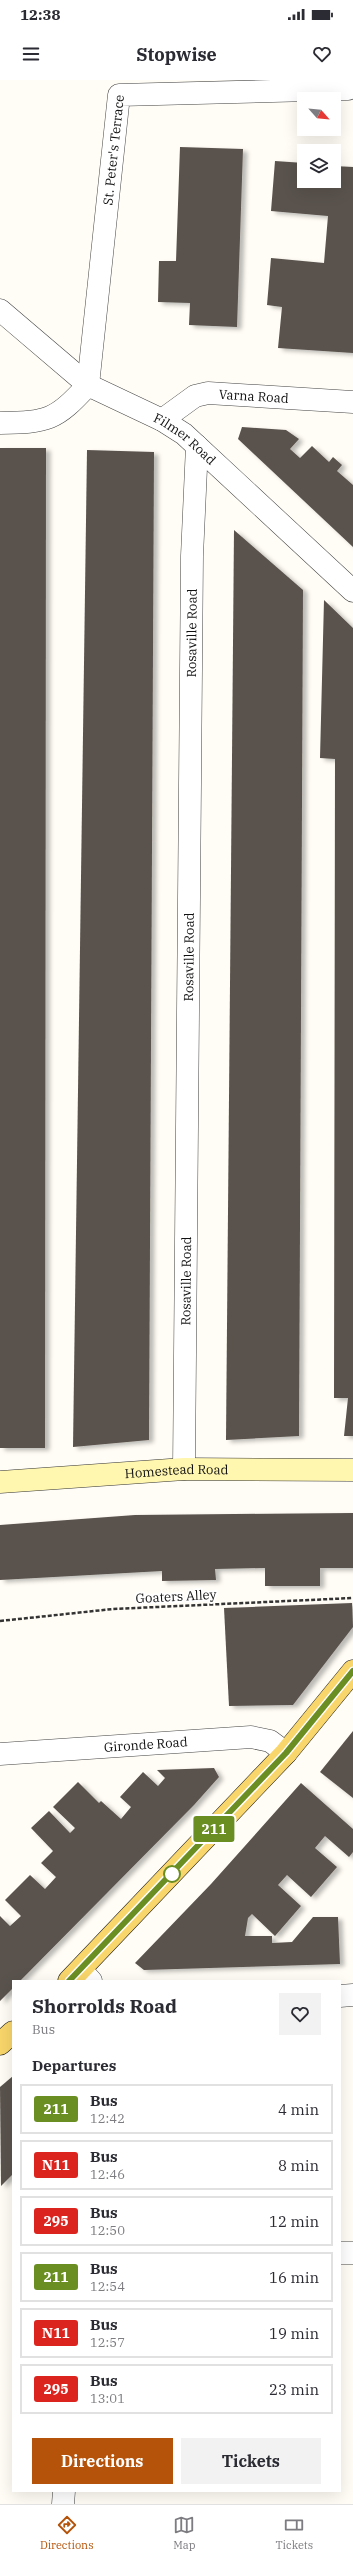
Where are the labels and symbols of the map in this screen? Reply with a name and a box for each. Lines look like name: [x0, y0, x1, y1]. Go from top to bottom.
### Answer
north arrow: [297, 92, 341, 136]
street label: St. Peter's Terrace: [99, 94, 128, 206]
street label: Varna Road: [218, 386, 289, 407]
street label: Filmer Road: [151, 409, 220, 469]
street label: Rosaville Road: [183, 588, 201, 678]
street label: Rosaville Road: [180, 912, 198, 1002]
street label: Rosaville Road: [177, 1236, 195, 1326]
street label: Homestead Road: [124, 1461, 229, 1482]
street label: Goaters Alley: [135, 1586, 217, 1607]
street label: Gironde Road: [103, 1733, 188, 1756]
line badge: 211: [191, 1816, 237, 1842]
unlabelled marker: [163, 1865, 181, 1883]

